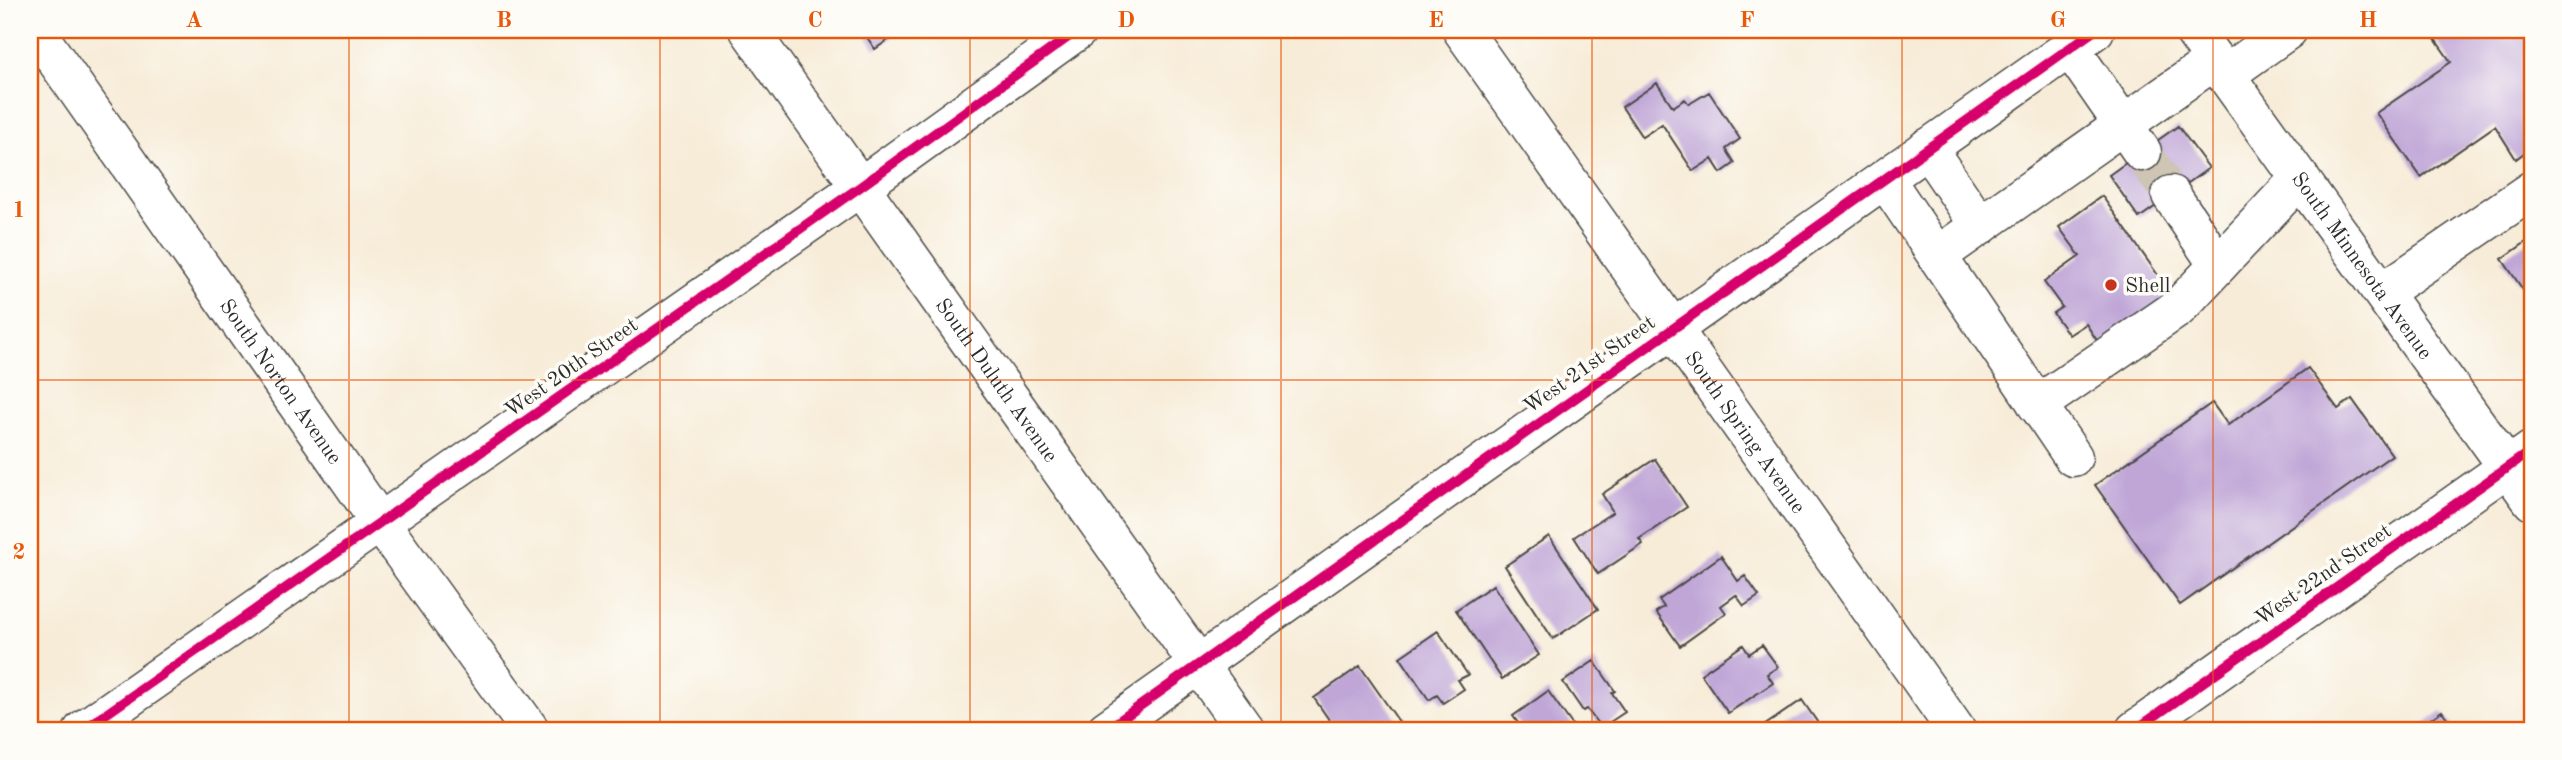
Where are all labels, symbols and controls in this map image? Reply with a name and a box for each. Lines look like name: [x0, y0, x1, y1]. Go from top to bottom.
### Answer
text: A: [185, 9, 203, 32]
text: B: [496, 9, 512, 32]
text: C: [807, 9, 823, 32]
text: D: [1117, 9, 1135, 32]
text: E: [1428, 9, 1444, 32]
text: F: [1739, 9, 1755, 32]
text: G: [2050, 9, 2066, 32]
text: H: [2359, 9, 2377, 32]
street label: South Minnesota Avenue: [2287, 169, 2435, 364]
text: 1: [12, 199, 26, 222]
place label: Shell: [2125, 276, 2171, 297]
marker: Shell: [2103, 277, 2119, 293]
street label: South Duluth Avenue: [931, 295, 1061, 467]
street label: South Norton Avenue: [215, 296, 345, 469]
street label: West 21st Street: [1520, 312, 1659, 418]
street label: West 20th Street: [501, 315, 642, 422]
street label: South Spring Avenue: [1680, 348, 1809, 518]
street label: West 22nd Street: [2252, 521, 2396, 630]
text: 2: [12, 541, 26, 564]

